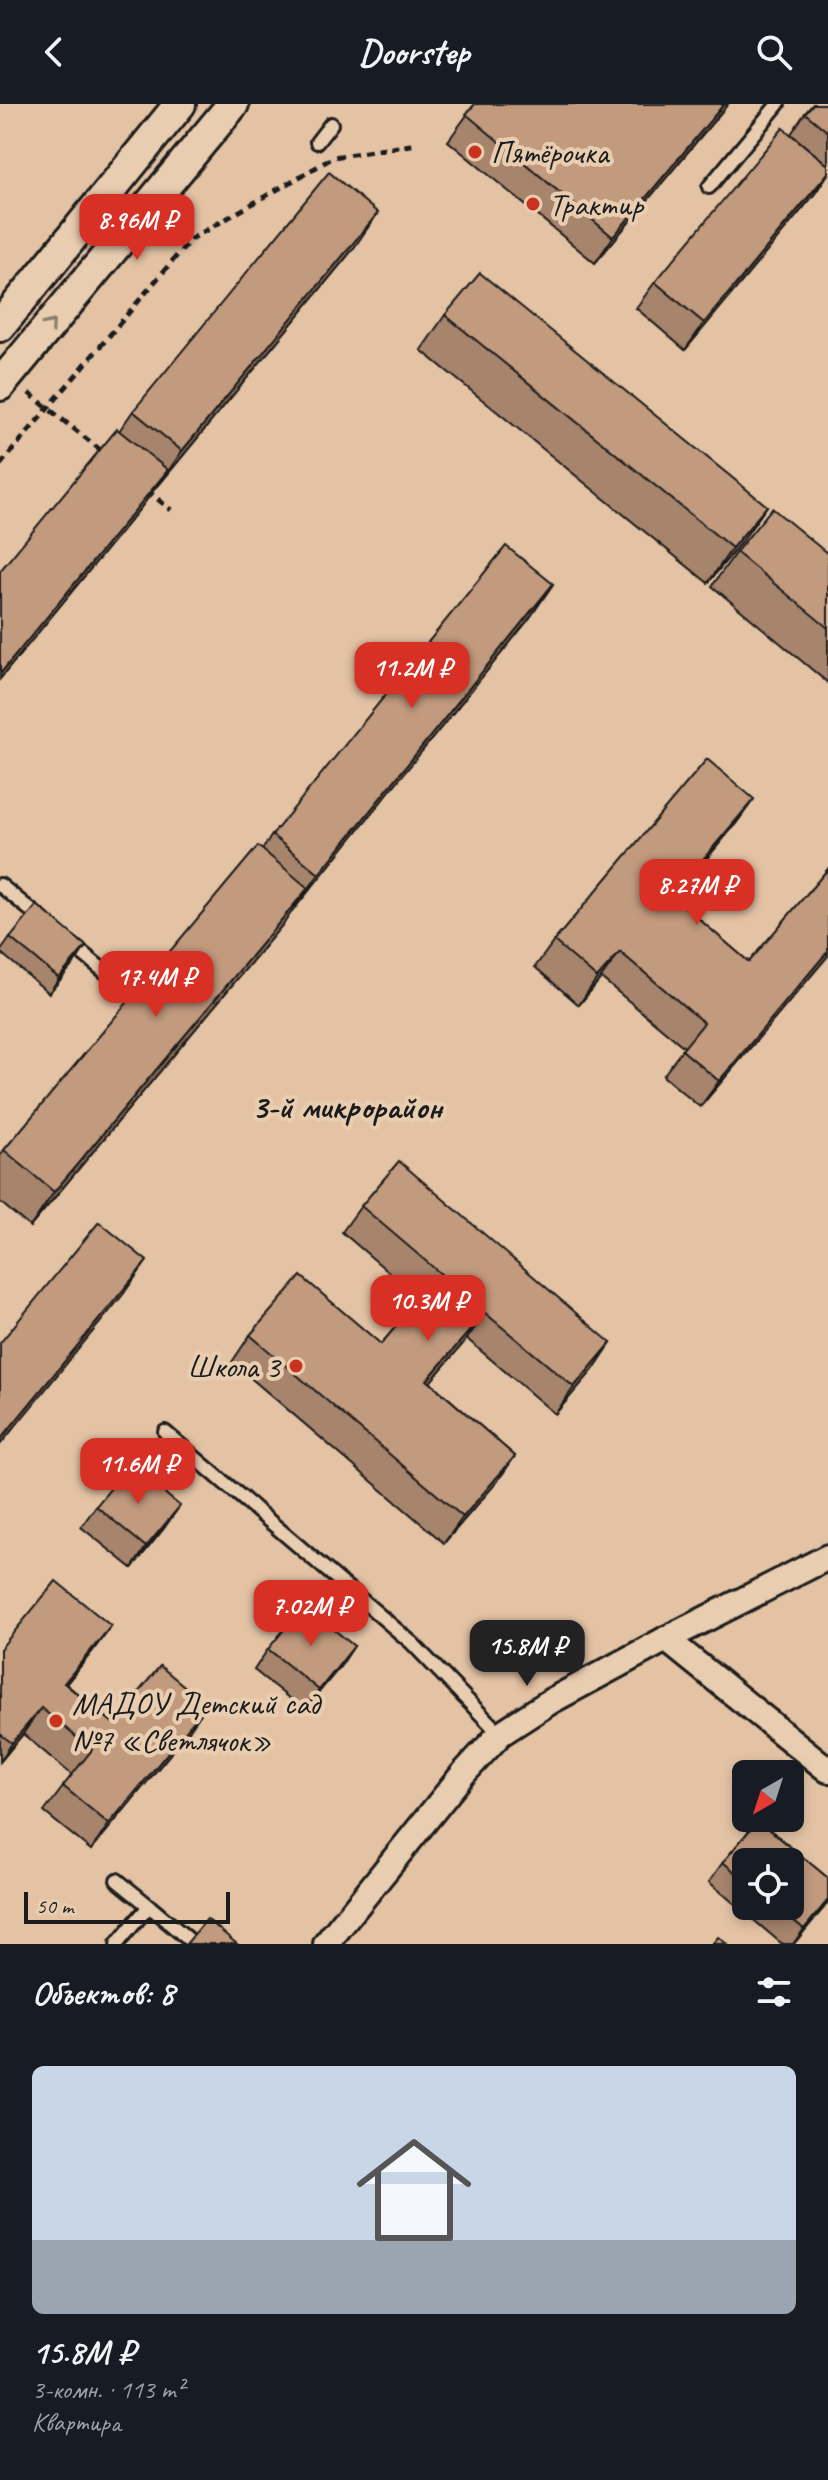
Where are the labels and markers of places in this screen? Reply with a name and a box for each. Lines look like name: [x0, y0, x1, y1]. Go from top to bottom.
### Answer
place label: Пятёрочка: [491, 132, 610, 173]
marker: Пятёрочка: [466, 143, 484, 161]
place label: Трактир: [549, 184, 645, 225]
pin: 8.96M ₽: [63, 194, 211, 262]
marker: Трактир: [524, 195, 542, 213]
pin: 11.2M ₽: [338, 642, 486, 710]
pin: 8.27M ₽: [623, 859, 771, 927]
pin: 17.4M ₽: [82, 951, 230, 1019]
pin: 10.3M ₽: [354, 1275, 502, 1343]
place label: Школа 3: [187, 1346, 283, 1387]
marker: Школа 3: [287, 1357, 305, 1375]
pin: 11.6M ₽: [64, 1438, 212, 1506]
pin: 7.02M ₽: [237, 1580, 385, 1648]
pin: 15.8M ₽: [453, 1620, 601, 1688]
place label: МАДОУ Детский сад №7 «Светлячок»: [72, 1683, 322, 1761]
marker: МАДОУ Детский сад №7 «Светлячок»: [47, 1712, 65, 1730]

